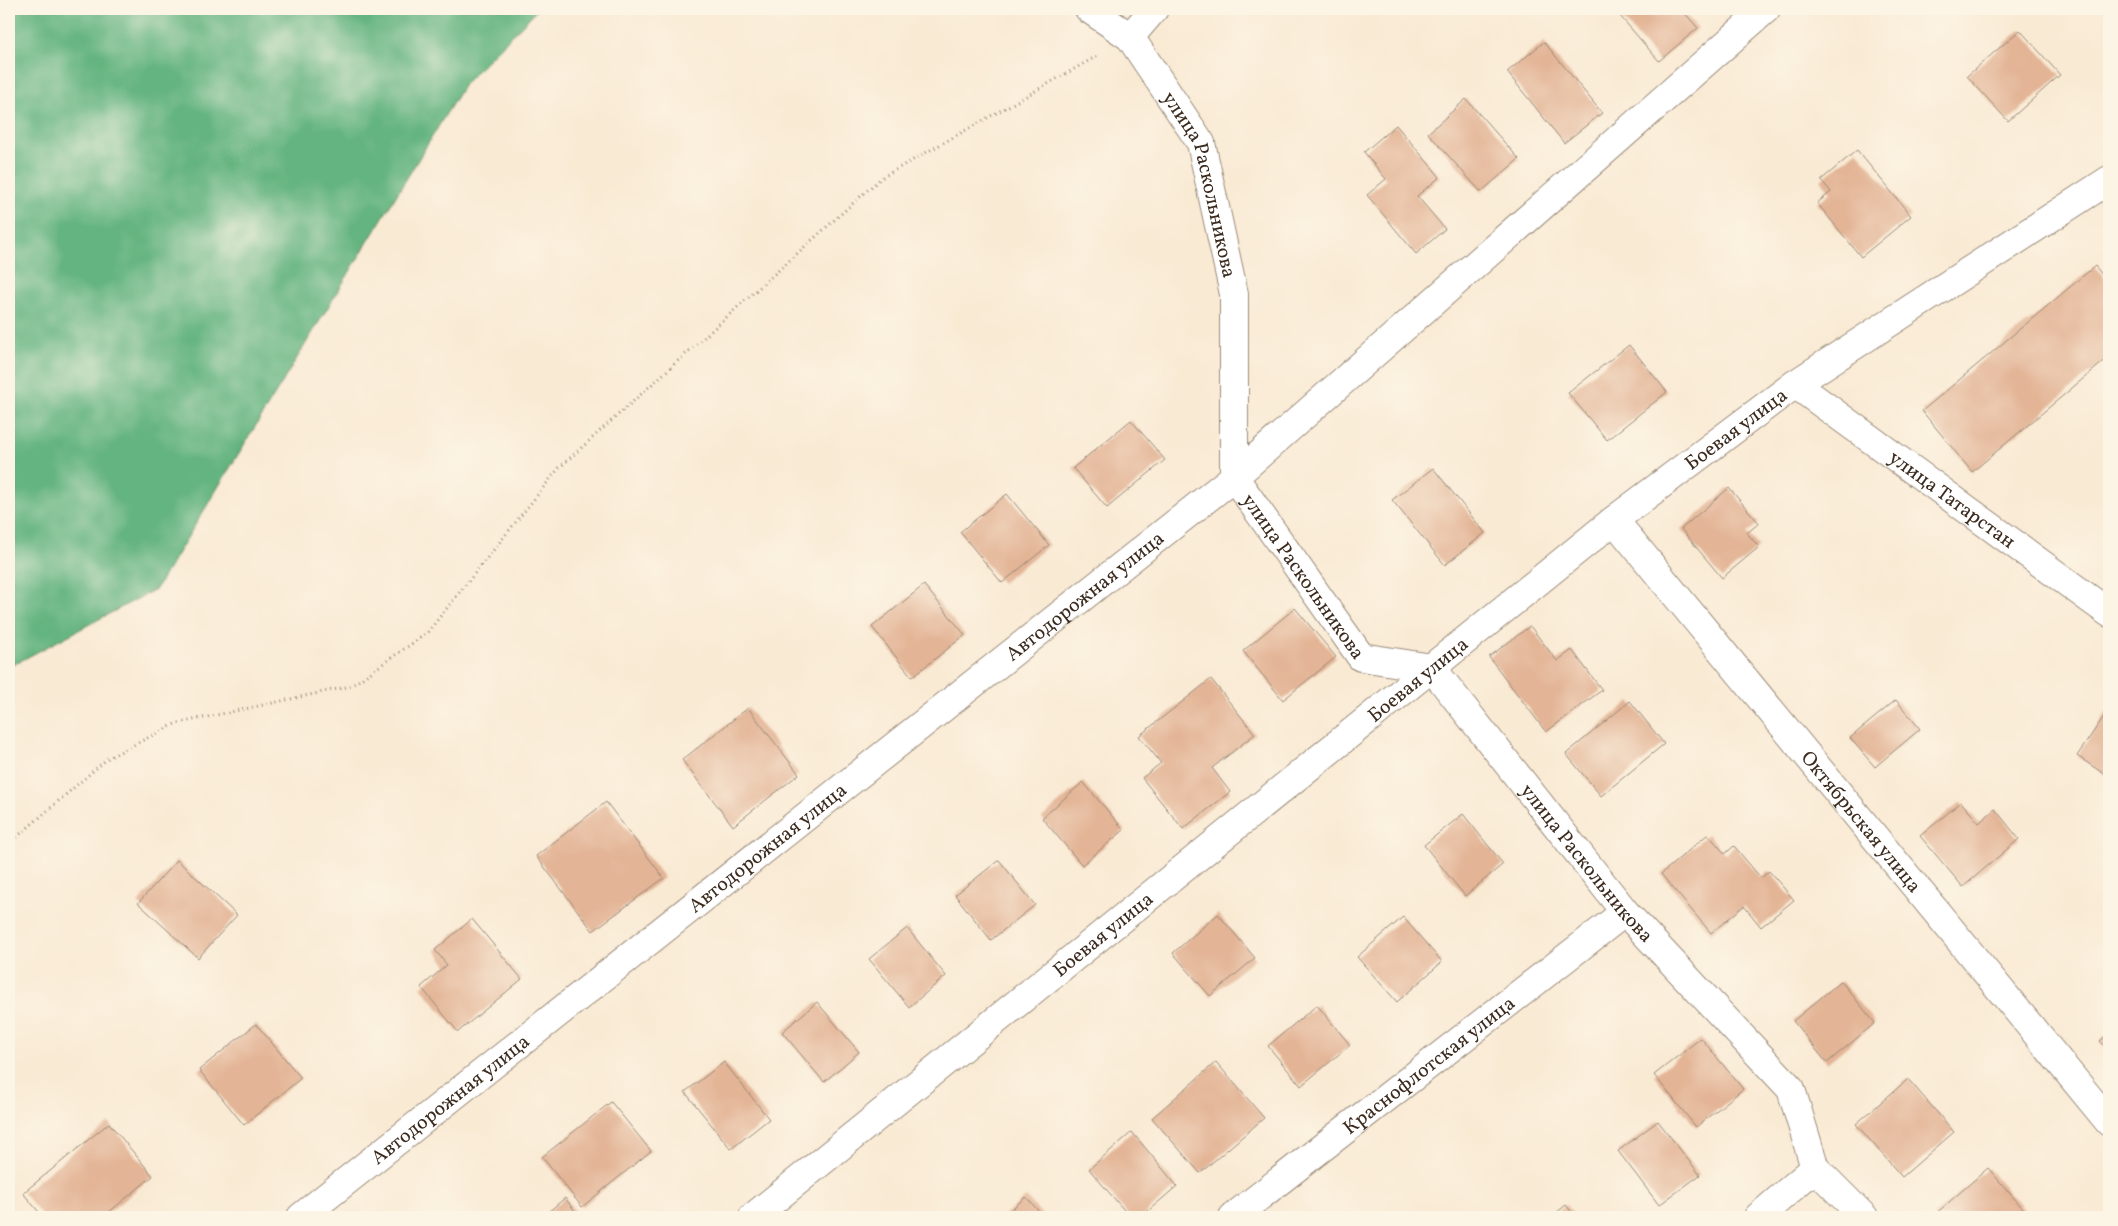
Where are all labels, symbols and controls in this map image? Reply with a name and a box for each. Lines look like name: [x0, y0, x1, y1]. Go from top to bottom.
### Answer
street label: улица Раскольникова: [1154, 87, 1242, 281]
street label: Боевая улица: [1680, 382, 1794, 478]
street label: улица Татарстан: [1882, 445, 2021, 556]
street label: улица Раскольникова: [1234, 488, 1371, 666]
street label: Автодорожная улица: [1000, 525, 1171, 669]
street label: Боевая улица: [1363, 631, 1475, 730]
street label: Октябрьская улица: [1793, 745, 1927, 900]
street label: Автодорожная улица: [683, 777, 854, 921]
street label: улица Раскольникова: [1513, 778, 1659, 950]
street label: Боевая улица: [1048, 886, 1160, 985]
street label: Краснофлотская улица: [1338, 990, 1522, 1142]
street label: Автодорожная улица: [366, 1029, 536, 1172]

